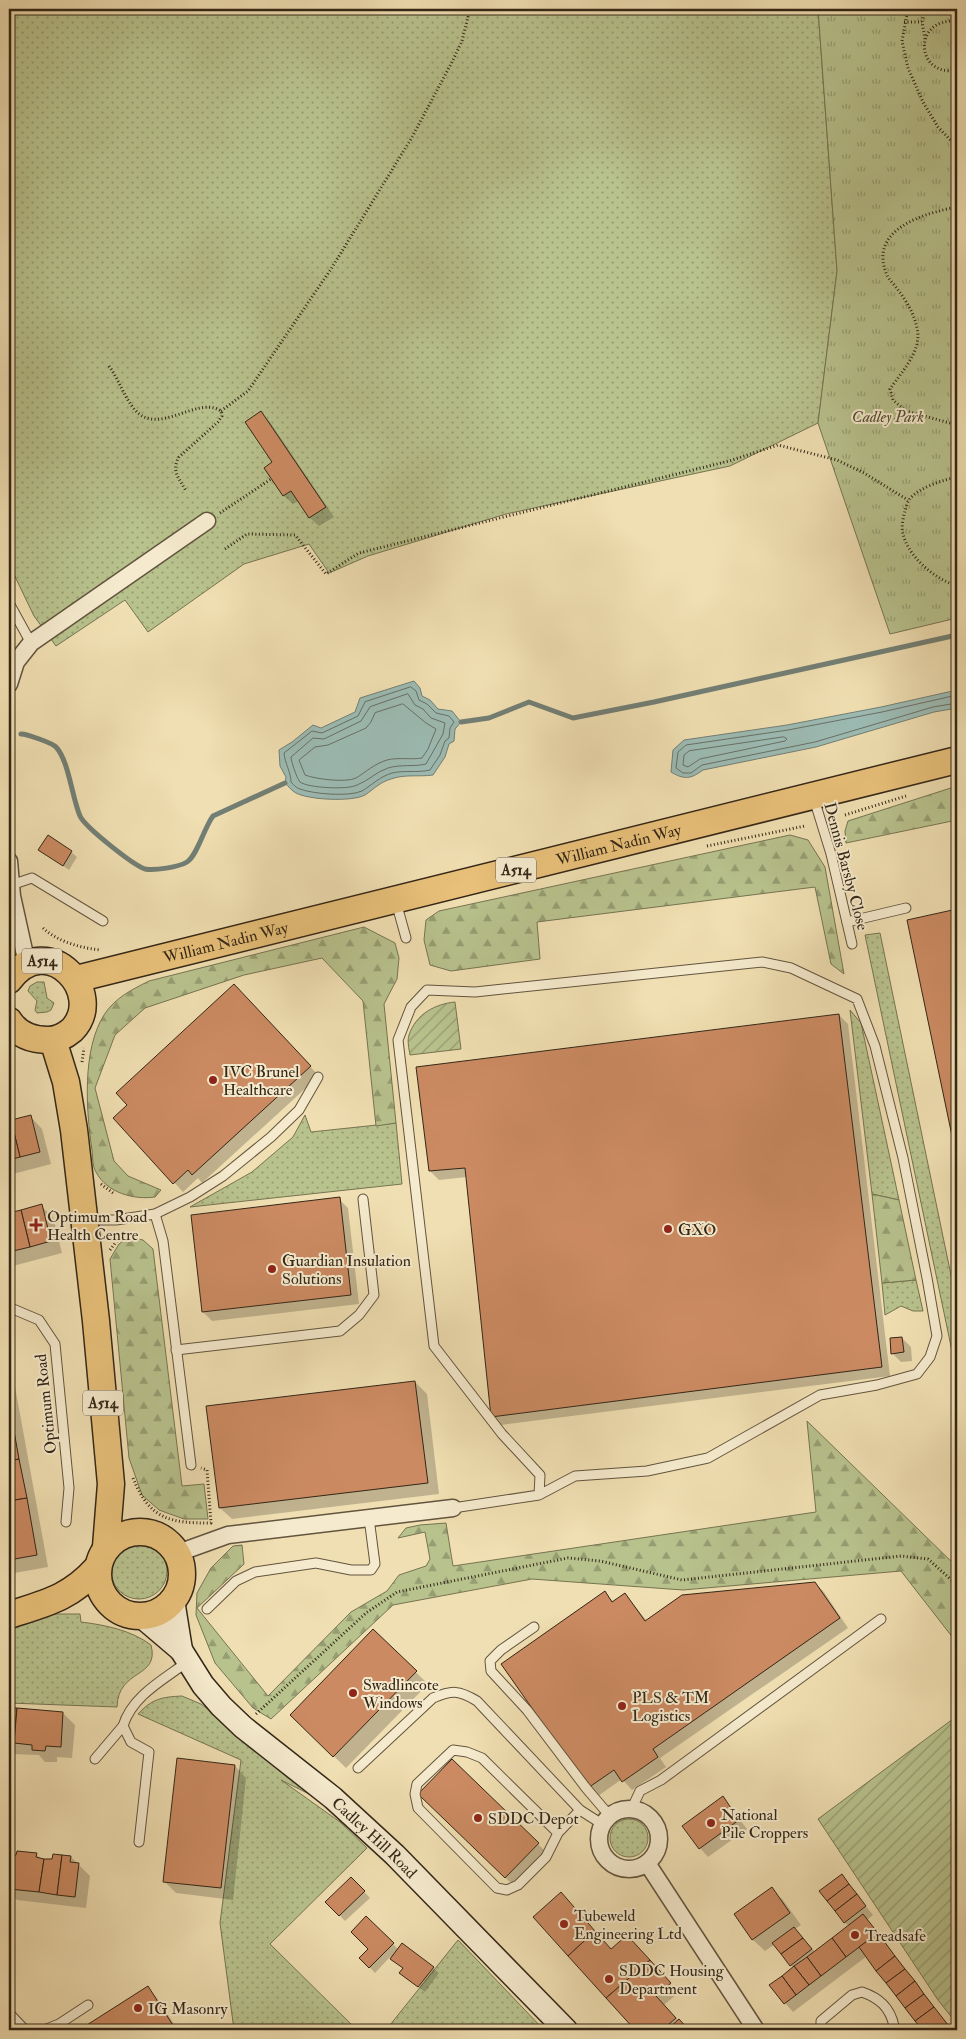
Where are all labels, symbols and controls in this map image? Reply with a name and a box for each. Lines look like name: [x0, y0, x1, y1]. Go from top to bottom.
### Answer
park label: Cadley Park: [852, 407, 925, 427]
street label: Dennis Barsby Close: [819, 800, 873, 933]
street label: William Nadin Way: [553, 820, 684, 871]
road number: A514: [496, 858, 536, 882]
street label: William Nadin Way: [160, 917, 291, 968]
road number: A514: [22, 948, 62, 974]
place label: IVC Brunel Healthcare: [223, 1062, 299, 1100]
marker: IVC Brunel Healthcare: [207, 1074, 219, 1086]
place label: Optimum Road Health Centre: [47, 1207, 147, 1245]
marker: Optimum Road Health Centre: [29, 1218, 43, 1232]
place label: GXO: [678, 1220, 716, 1240]
marker: GXO: [662, 1223, 674, 1235]
place label: Guardian Insulation Solutions: [282, 1251, 411, 1289]
marker: Guardian Insulation Solutions: [266, 1263, 278, 1275]
street label: Optimum Road: [31, 1353, 62, 1455]
road number: A514: [83, 1390, 123, 1416]
place label: Swadlincote Windows: [362, 1675, 439, 1713]
marker: Swadlincote Windows: [347, 1687, 359, 1699]
place label: PLS & TM Logistics: [632, 1688, 709, 1726]
marker: PLS & TM Logistics: [616, 1700, 628, 1712]
street label: Cadley Hill Road: [327, 1793, 421, 1883]
place label: National Pile Croppers: [721, 1805, 808, 1844]
place label: SDDC Depot: [488, 1809, 579, 1830]
marker: SDDC Depot: [472, 1812, 484, 1824]
marker: National Pile Croppers: [705, 1817, 717, 1829]
place label: Tubeweld Engineering Ltd: [574, 1906, 682, 1944]
marker: Tubeweld Engineering Ltd: [558, 1918, 570, 1930]
place label: Treadsafe: [865, 1926, 926, 1946]
marker: Treadsafe: [849, 1929, 861, 1941]
place label: SDDC Housing Department: [619, 1961, 725, 2000]
marker: SDDC Housing Department: [603, 1973, 615, 1985]
place label: IG Masonry: [148, 1999, 229, 2019]
marker: IG Masonry: [132, 2002, 144, 2014]

